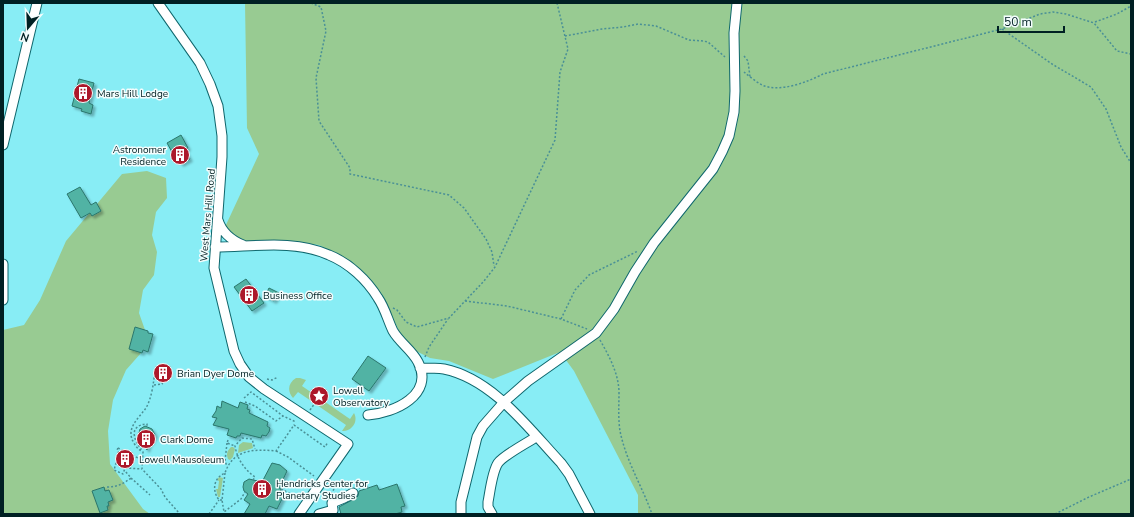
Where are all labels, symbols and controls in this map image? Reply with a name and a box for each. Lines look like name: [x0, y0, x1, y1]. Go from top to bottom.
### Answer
north arrow: [8, 8, 48, 48]
scale bar: [998, 8, 1064, 34]
text: 50 m: [1004, 14, 1032, 30]
text: N: [19, 29, 31, 45]
building icon: Mars Hill Lodge: [72, 82, 94, 104]
place label: Mars Hill Lodge: [97, 87, 168, 101]
place label: Astronomer Residence: [113, 143, 166, 169]
building icon: Astronomer Residence: [169, 144, 191, 166]
street label: West Mars Hill Road: [197, 168, 219, 262]
building icon: Business Office: [238, 284, 260, 306]
place label: Business Office: [263, 289, 332, 303]
building icon: Brian Dyer Dome: [152, 362, 174, 384]
place label: Brian Dyer Dome: [177, 367, 254, 381]
place label: Lowell Observatory: [333, 384, 390, 410]
place icon: Lowell Observatory: [308, 385, 330, 407]
building icon: Clark Dome: [135, 428, 157, 450]
place label: Clark Dome: [160, 433, 213, 447]
building icon: Lowell Mausoleum: [114, 448, 136, 470]
place label: Lowell Mausoleum: [139, 453, 224, 467]
place label: Hendricks Center for Planetary Studies: [276, 477, 368, 503]
building icon: Hendricks Center for Planetary Studies: [251, 478, 273, 500]

